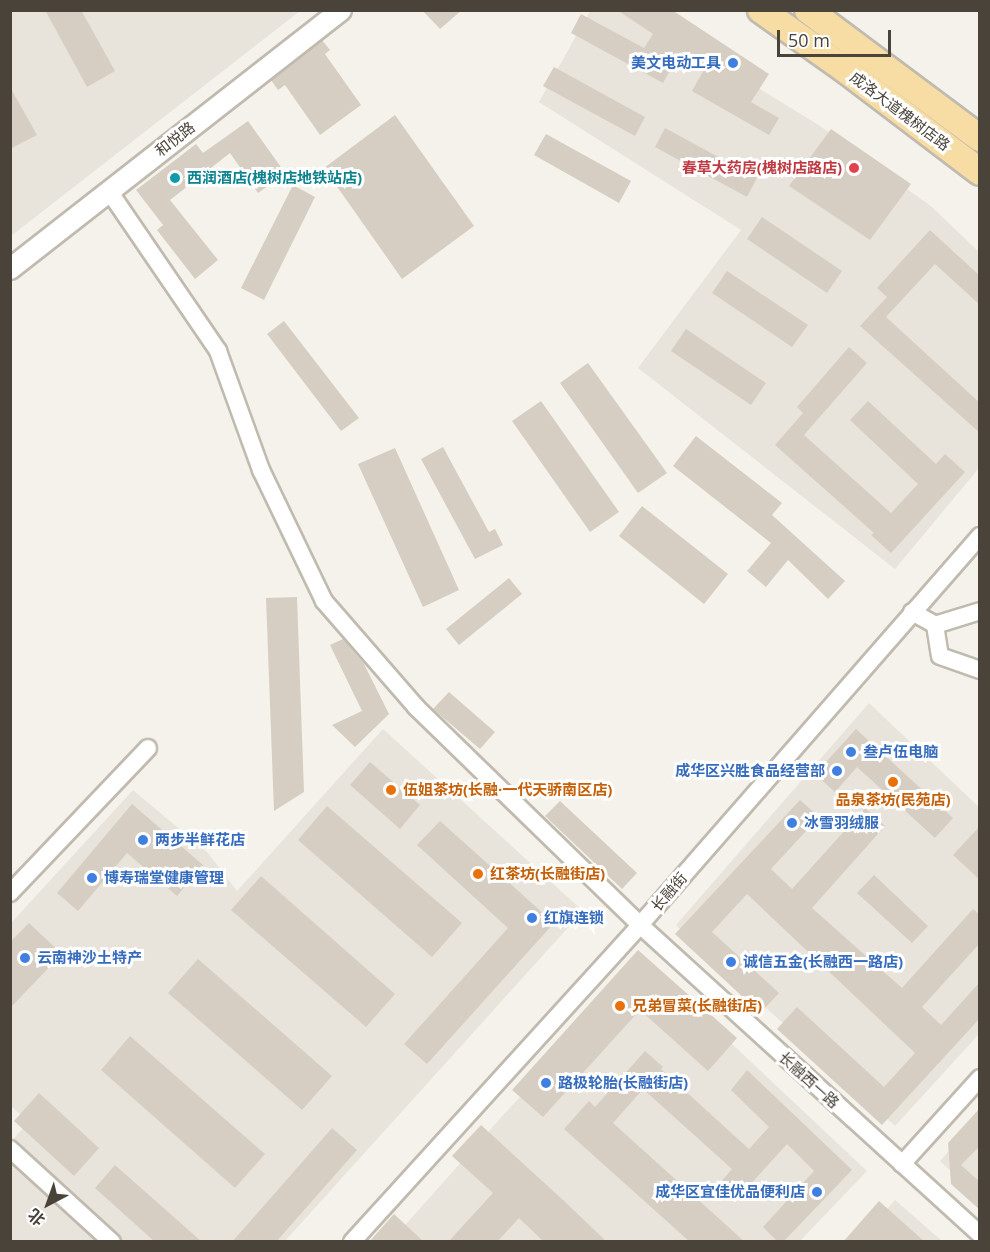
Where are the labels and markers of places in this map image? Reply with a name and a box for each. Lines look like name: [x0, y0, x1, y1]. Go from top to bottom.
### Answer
place label: 美文电动工具: [631, 54, 721, 72]
marker: 美文电动工具: [726, 56, 740, 70]
place label: 春草大药房(槐树店路店): [682, 159, 842, 177]
marker: 春草大药房(槐树店路店): [847, 161, 861, 175]
place label: 西润酒店(槐树店地铁站店): [187, 169, 362, 187]
marker: 西润酒店(槐树店地铁站店): [168, 171, 182, 185]
place label: 叁卢伍电脑: [863, 743, 938, 761]
marker: 叁卢伍电脑: [844, 745, 858, 759]
place label: 成华区兴胜食品经营部: [675, 762, 825, 780]
marker: 成华区兴胜食品经营部: [830, 764, 844, 778]
marker: 品泉茶坊(民苑店): [886, 775, 900, 789]
place label: 伍姐茶坊(长融·一代天骄南区店): [403, 781, 612, 799]
marker: 伍姐茶坊(长融·一代天骄南区店): [384, 783, 398, 797]
place label: 品泉茶坊(民苑店): [835, 791, 951, 809]
place label: 冰雪羽绒服: [804, 814, 879, 832]
marker: 冰雪羽绒服: [785, 816, 799, 830]
place label: 两步半鲜花店: [155, 831, 245, 849]
marker: 两步半鲜花店: [136, 833, 150, 847]
place label: 红茶坊(长融街店): [490, 865, 605, 883]
marker: 红茶坊(长融街店): [471, 867, 485, 881]
place label: 博寿瑞堂健康管理: [104, 869, 224, 887]
marker: 博寿瑞堂健康管理: [85, 871, 99, 885]
place label: 红旗连锁: [544, 909, 604, 927]
marker: 红旗连锁: [525, 911, 539, 925]
place label: 云南神沙土特产: [37, 949, 142, 967]
marker: 云南神沙土特产: [18, 951, 32, 965]
place label: 诚信五金(长融西一路店): [743, 953, 903, 971]
marker: 诚信五金(长融西一路店): [724, 955, 738, 969]
place label: 兄弟冒菜(长融街店): [632, 997, 762, 1015]
marker: 兄弟冒菜(长融街店): [613, 999, 627, 1013]
place label: 路极轮胎(长融街店): [558, 1074, 688, 1092]
marker: 路极轮胎(长融街店): [539, 1076, 553, 1090]
place label: 成华区宜佳优品便利店: [655, 1183, 805, 1201]
marker: 成华区宜佳优品便利店: [810, 1185, 824, 1199]

